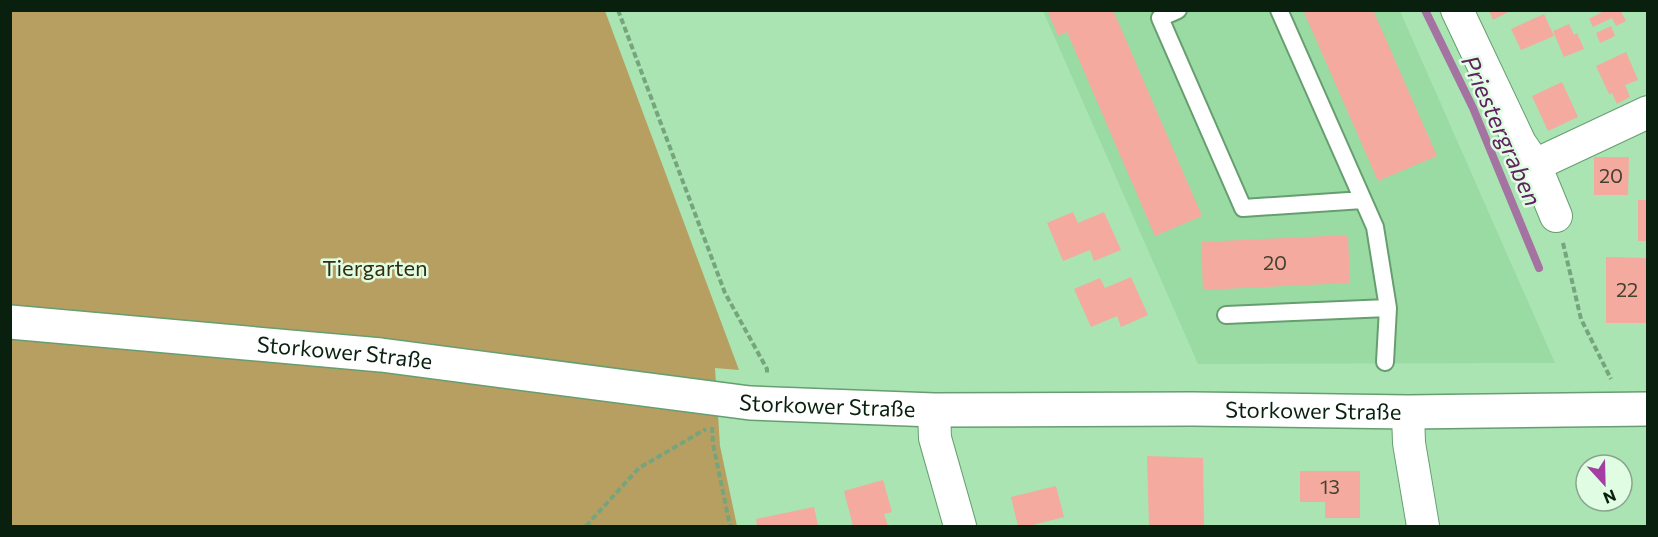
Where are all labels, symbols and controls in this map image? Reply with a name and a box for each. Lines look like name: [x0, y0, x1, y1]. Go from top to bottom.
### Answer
water label: Priestergraben: [1456, 51, 1549, 210]
house number: 20: [1599, 163, 1623, 187]
house number: 20: [1263, 250, 1287, 274]
park label: Tiergarten: [322, 254, 428, 281]
house number: 22: [1616, 277, 1638, 301]
street label: Storkower Straße: [256, 330, 434, 375]
street label: Storkower Straße: [738, 388, 916, 422]
street label: Storkower Straße: [1225, 395, 1402, 425]
north arrow: [1574, 453, 1634, 513]
house number: 13: [1320, 474, 1340, 498]
text: N: [1601, 486, 1619, 508]

